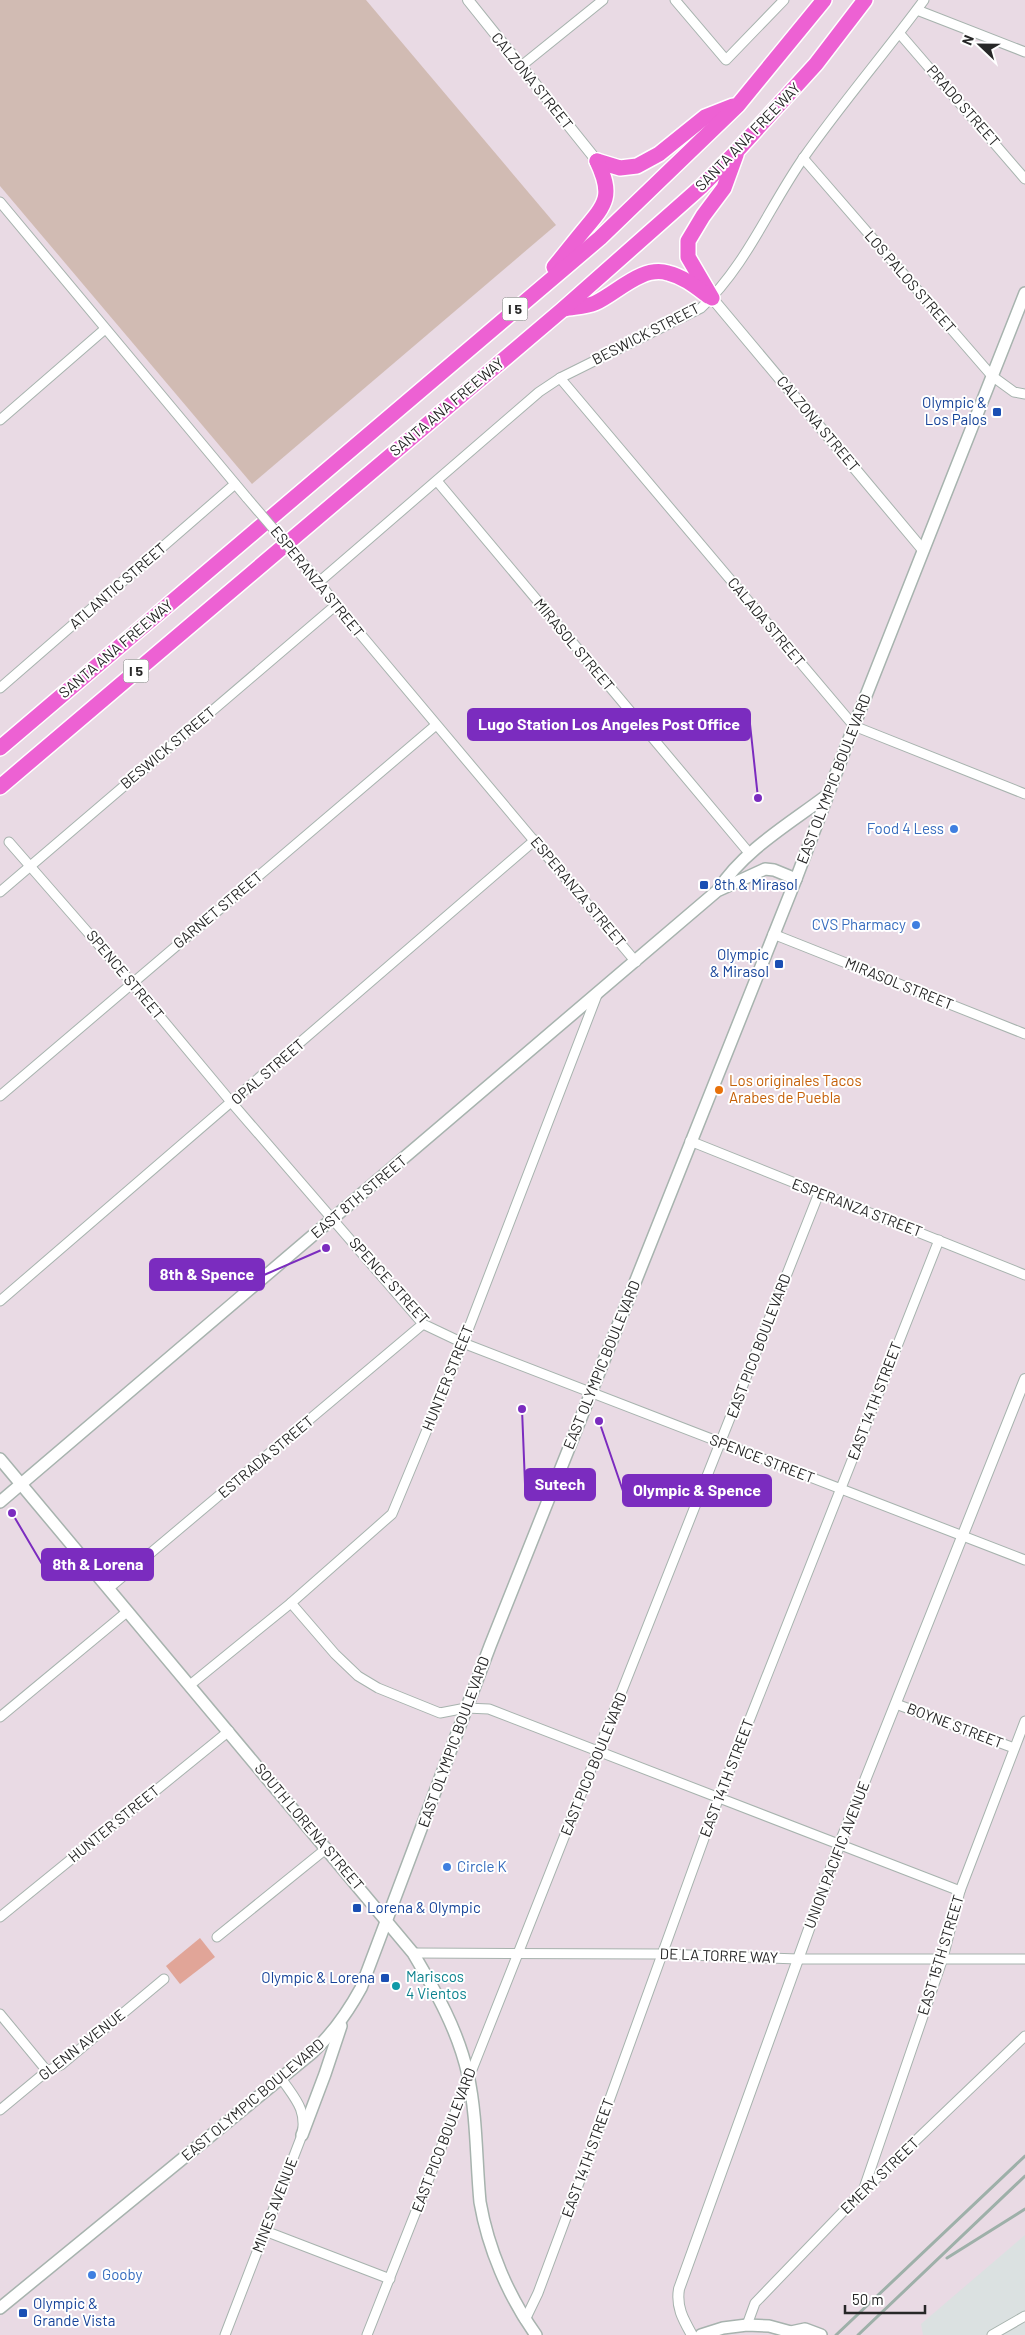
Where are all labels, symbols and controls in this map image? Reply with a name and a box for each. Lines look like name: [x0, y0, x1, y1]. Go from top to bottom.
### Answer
north arrow: [955, 20, 1005, 70]
street label: CALZONA STREET: [488, 28, 577, 132]
text: N: [958, 32, 977, 47]
street label: PRADO STREET: [923, 61, 1004, 150]
street label: SANTA ANA FREEWAY: [691, 78, 804, 194]
street label: LOS PALOS STREET: [861, 227, 960, 336]
road number: I 5: [502, 298, 528, 320]
street label: BESWICK STREET: [589, 298, 702, 368]
street label: SANTA ANA FREEWAY: [386, 353, 507, 459]
street label: CALZONA STREET: [774, 372, 864, 475]
place label: Olympic & Los Palos: [922, 393, 987, 428]
marker: Olympic & Los Palos: [991, 406, 1003, 418]
street label: ESPERANZA STREET: [267, 522, 368, 641]
street label: ATLANTIC STREET: [65, 538, 169, 632]
street label: CALADA STREET: [724, 573, 809, 669]
street label: MIRASOL STREET: [531, 594, 619, 694]
street label: SANTA ANA FREEWAY: [55, 595, 176, 701]
road number: I 5: [124, 659, 148, 682]
street label: EAST OLYMPIC BOULEVARD: [792, 691, 874, 866]
street label: BESWICK STREET: [116, 702, 218, 792]
callout: Lugo Station Los Angeles Post Office: [468, 709, 750, 740]
text: Lugo Station Los Angeles Post Office: [478, 714, 740, 733]
place label: Food 4 Less: [867, 819, 944, 837]
marker: Food 4 Less: [948, 823, 960, 835]
street label: ESPERANZA STREET: [528, 833, 630, 950]
street label: GARNET STREET: [169, 867, 266, 952]
place label: 8th & Mirasol: [714, 875, 798, 893]
marker: 8th & Mirasol: [698, 879, 710, 891]
place label: CVS Pharmacy: [812, 915, 906, 933]
marker: CVS Pharmacy: [910, 919, 922, 931]
street label: SPENCE STREET: [83, 926, 168, 1023]
place label: Olympic & Mirasol: [710, 945, 769, 980]
street label: MIRASOL STREET: [843, 953, 956, 1013]
marker: Olympic & Mirasol: [773, 958, 785, 970]
street label: OPAL STREET: [227, 1034, 308, 1108]
place label: Los originales Tacos Arabes de Puebla: [729, 1071, 862, 1106]
marker: Los originales Tacos Arabes de Puebla: [713, 1084, 725, 1096]
street label: EAST 8TH STREET: [307, 1151, 410, 1242]
street label: ESPERANZA STREET: [790, 1174, 925, 1240]
street label: SPENCE STREET: [346, 1233, 434, 1328]
callout: 8th & Spence: [150, 1259, 264, 1290]
text: 8th & Spence: [160, 1264, 254, 1283]
street label: EAST PICO BOULEVARD: [722, 1271, 794, 1420]
street label: EAST OLYMPIC BOULEVARD: [559, 1278, 643, 1452]
street label: HUNTER STREET: [418, 1322, 476, 1433]
street label: EAST 14TH STREET: [843, 1339, 905, 1462]
street label: ESTRADA STREET: [214, 1411, 317, 1501]
street label: SPENCE STREET: [707, 1430, 817, 1486]
callout: Sutech: [525, 1469, 595, 1500]
text: Sutech: [535, 1474, 585, 1493]
callout: Olympic & Spence: [623, 1475, 771, 1506]
text: Olympic & Spence: [633, 1480, 761, 1499]
callout: 8th & Lorena: [42, 1549, 153, 1580]
text: 8th & Lorena: [52, 1554, 144, 1573]
street label: EAST OLYMPIC BOULEVARD: [414, 1654, 492, 1830]
street label: EAST PICO BOULEVARD: [556, 1689, 630, 1838]
street label: BOYNE STREET: [905, 1698, 1006, 1752]
street label: EAST 14TH STREET: [695, 1716, 757, 1839]
street label: SOUTH LORENA STREET: [251, 1759, 368, 1894]
street label: UNION PACIFIC AVENUE: [800, 1779, 872, 1931]
street label: HUNTER STREET: [64, 1781, 163, 1866]
place label: Circle K: [457, 1857, 507, 1875]
marker: Circle K: [441, 1861, 453, 1873]
street label: EAST 15TH STREET: [913, 1892, 967, 2017]
place label: Lorena & Olympic: [367, 1898, 481, 1916]
marker: Lorena & Olympic: [351, 1902, 363, 1914]
street label: DE LA TORRE WAY: [660, 1944, 779, 1966]
place label: Mariscos 4 Vientos: [406, 1967, 467, 2002]
place label: Olympic & Lorena: [261, 1968, 375, 1986]
marker: Olympic & Lorena: [379, 1972, 391, 1984]
marker: Mariscos 4 Vientos: [390, 1980, 402, 1992]
street label: GLENN AVENUE: [35, 2005, 128, 2084]
street label: EAST OLYMPIC BOULEVARD: [177, 2034, 327, 2164]
street label: EAST PICO BOULEVARD: [407, 2065, 479, 2214]
street label: EAST 14TH STREET: [557, 2096, 617, 2220]
street label: EMERY STREET: [836, 2133, 922, 2217]
street label: MINES AVENUE: [248, 2155, 300, 2255]
place label: Gooby: [102, 2265, 143, 2283]
marker: Gooby: [86, 2269, 98, 2281]
scale bar: [845, 2282, 925, 2314]
text: 50 m: [852, 2290, 884, 2308]
place label: Olympic & Grande Vista: [33, 2294, 115, 2329]
marker: Olympic & Grande Vista: [17, 2307, 29, 2319]

